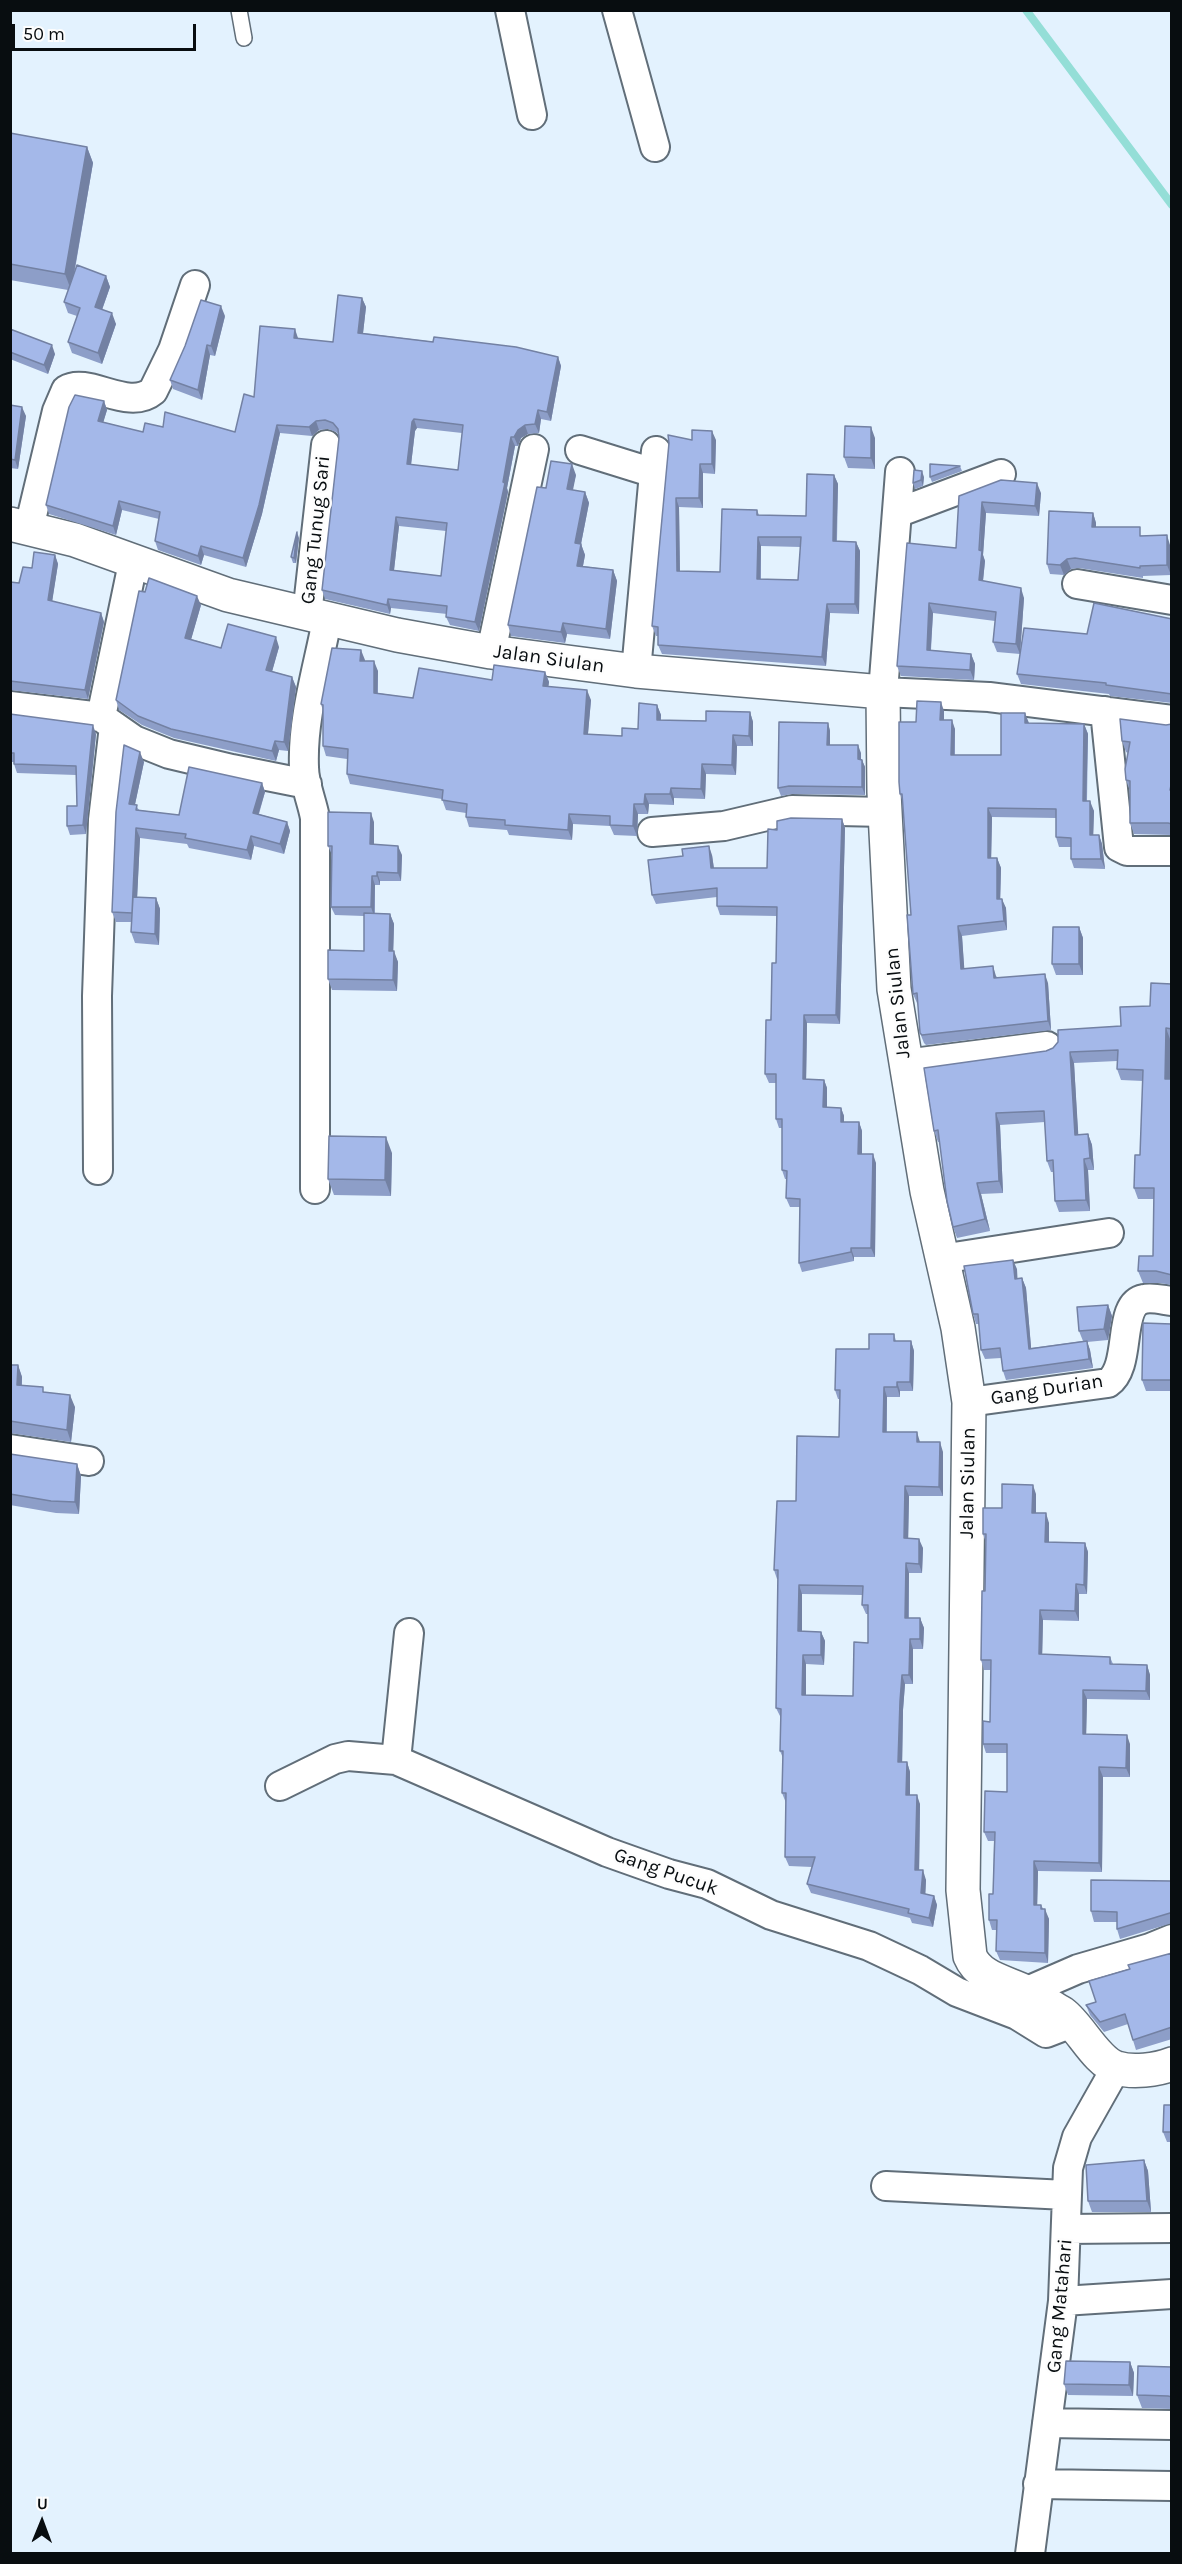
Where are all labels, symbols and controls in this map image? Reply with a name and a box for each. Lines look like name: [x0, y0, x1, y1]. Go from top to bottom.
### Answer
scale bar: [15, 12, 200, 50]
text: 50 m: [23, 23, 65, 45]
street label: Gang Tunug Sari: [296, 455, 336, 605]
street label: Jalan Siulan: [492, 639, 606, 679]
street label: Jalan Siulan: [880, 946, 916, 1060]
street label: Gang Durian: [989, 1369, 1105, 1411]
street label: Jalan Siulan: [955, 1427, 981, 1539]
street label: Gang Pucuk: [611, 1843, 721, 1901]
street label: Gang Matahari: [1042, 2238, 1078, 2374]
north arrow: [12, 2492, 72, 2552]
text: U: [37, 2494, 48, 2513]

